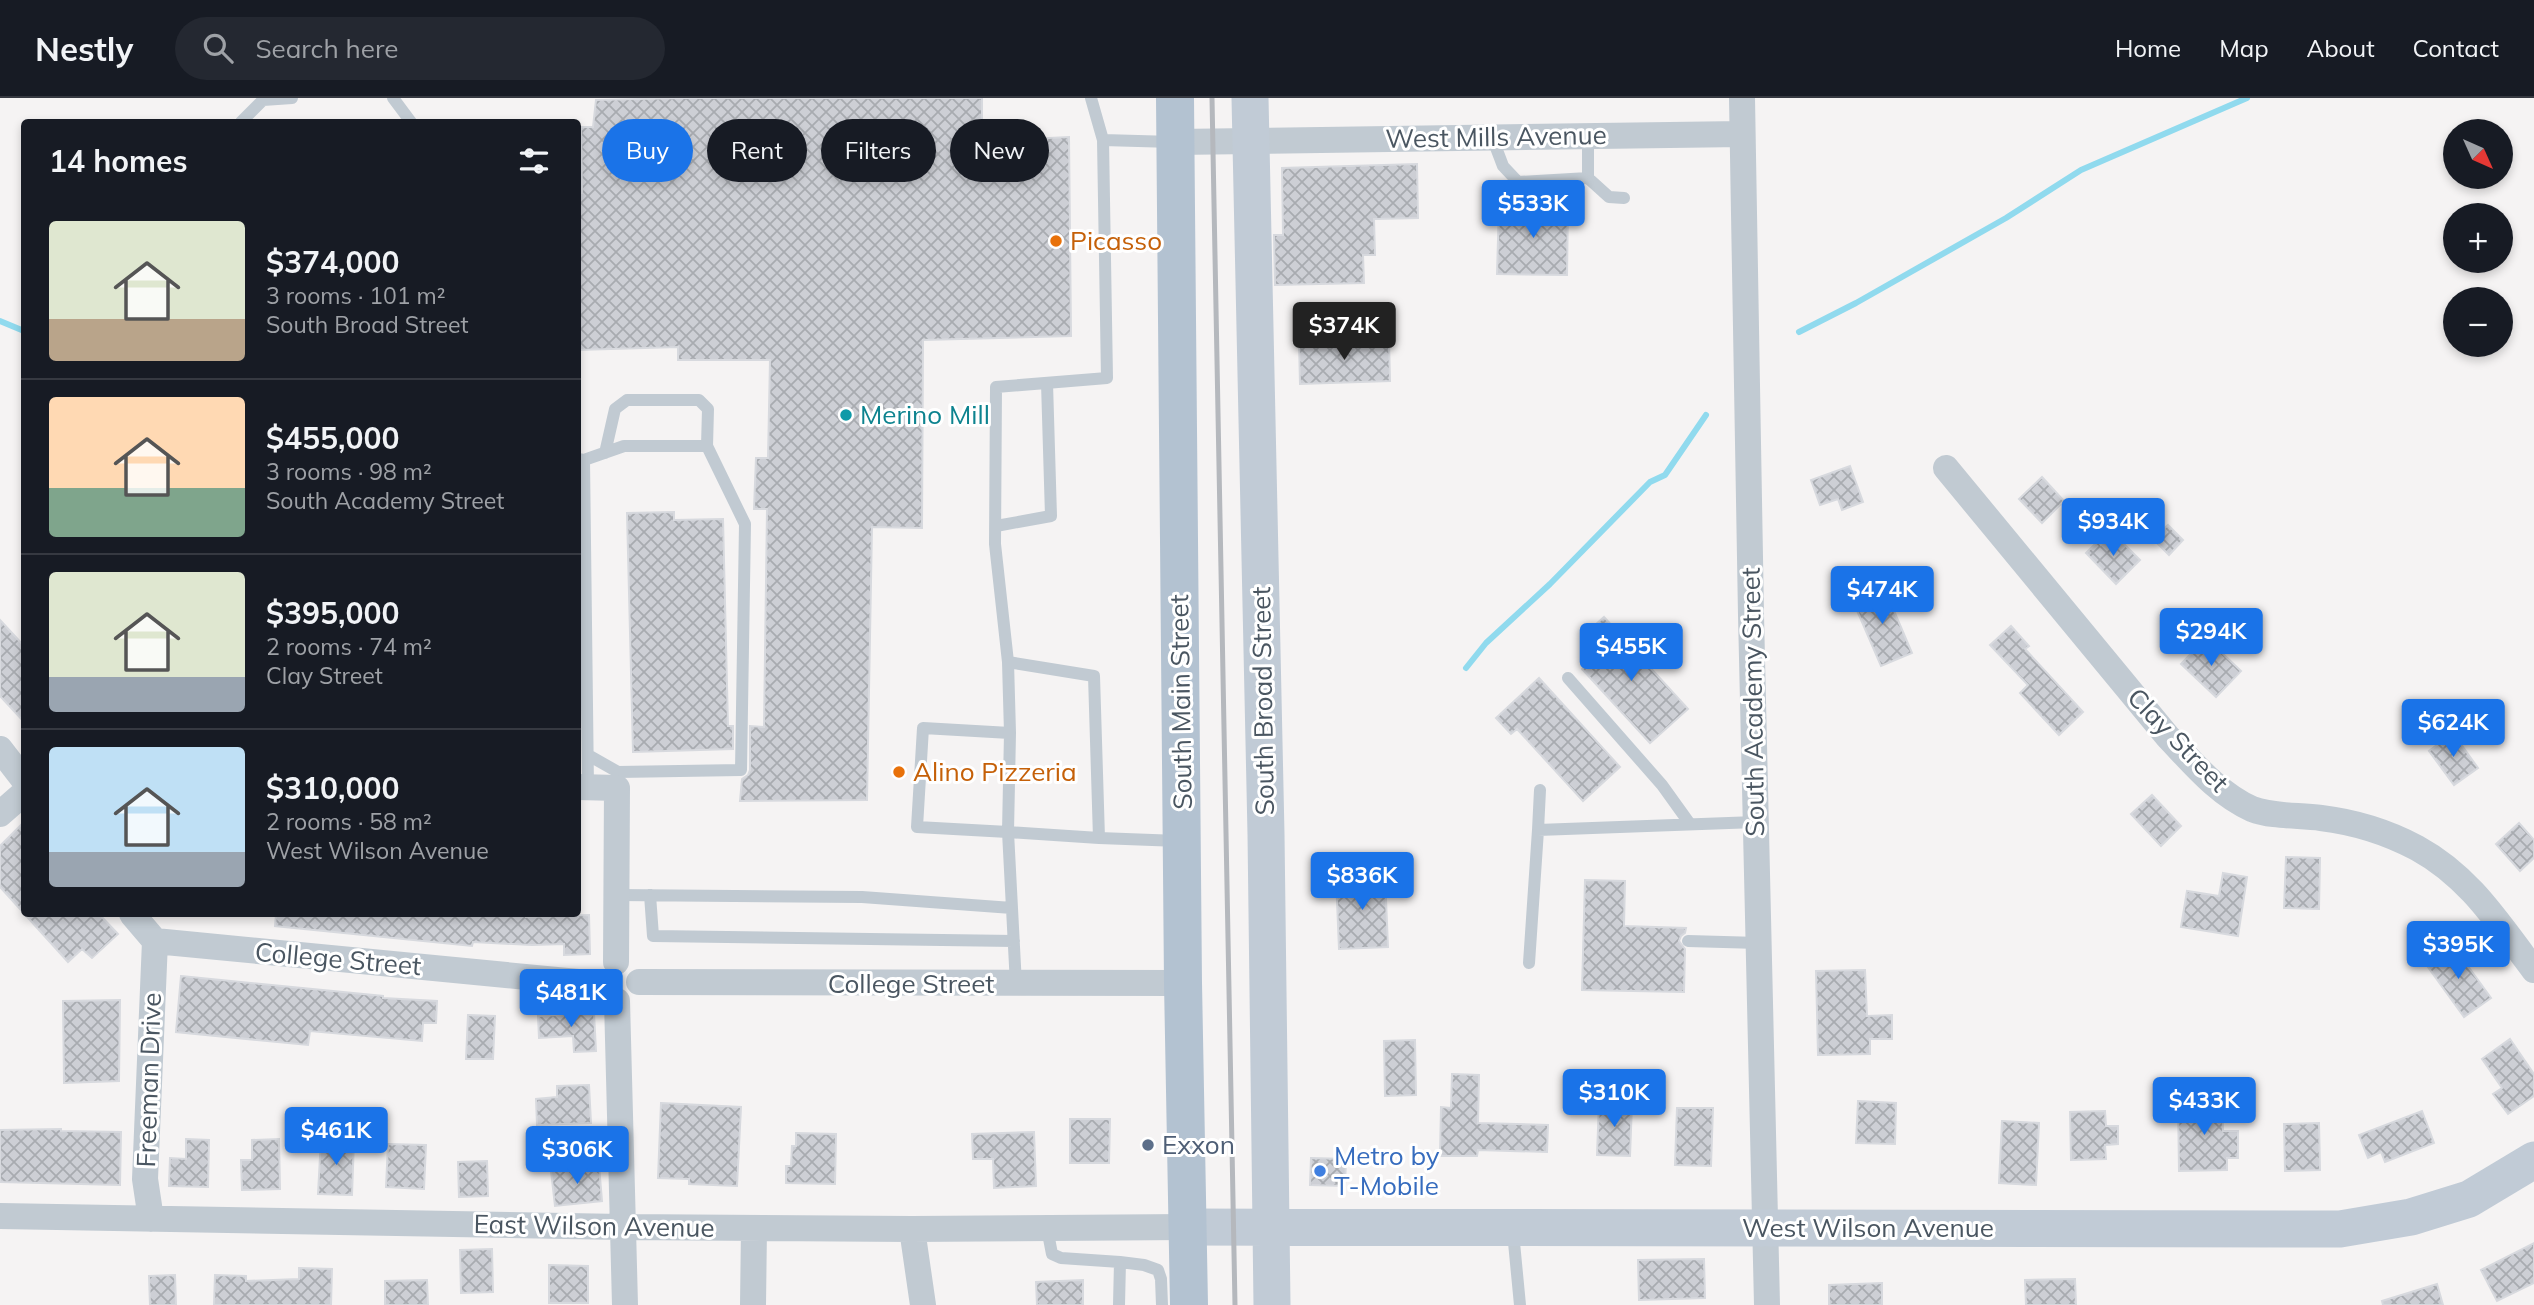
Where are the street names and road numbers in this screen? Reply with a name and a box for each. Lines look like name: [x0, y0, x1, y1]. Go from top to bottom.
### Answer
street label: West Mills Avenue: [1385, 118, 1607, 155]
street label: South Academy Street: [1734, 567, 1771, 837]
street label: South Broad Street: [1244, 586, 1281, 816]
street label: South Main Street: [1162, 594, 1199, 810]
street label: Clay Street: [2121, 681, 2236, 799]
street label: College Street: [254, 935, 423, 982]
street label: College Street: [828, 967, 994, 1000]
street label: Freeman Drive: [129, 992, 168, 1168]
street label: East Wilson Avenue: [473, 1207, 715, 1244]
street label: West Wilson Avenue: [1742, 1211, 1994, 1244]

